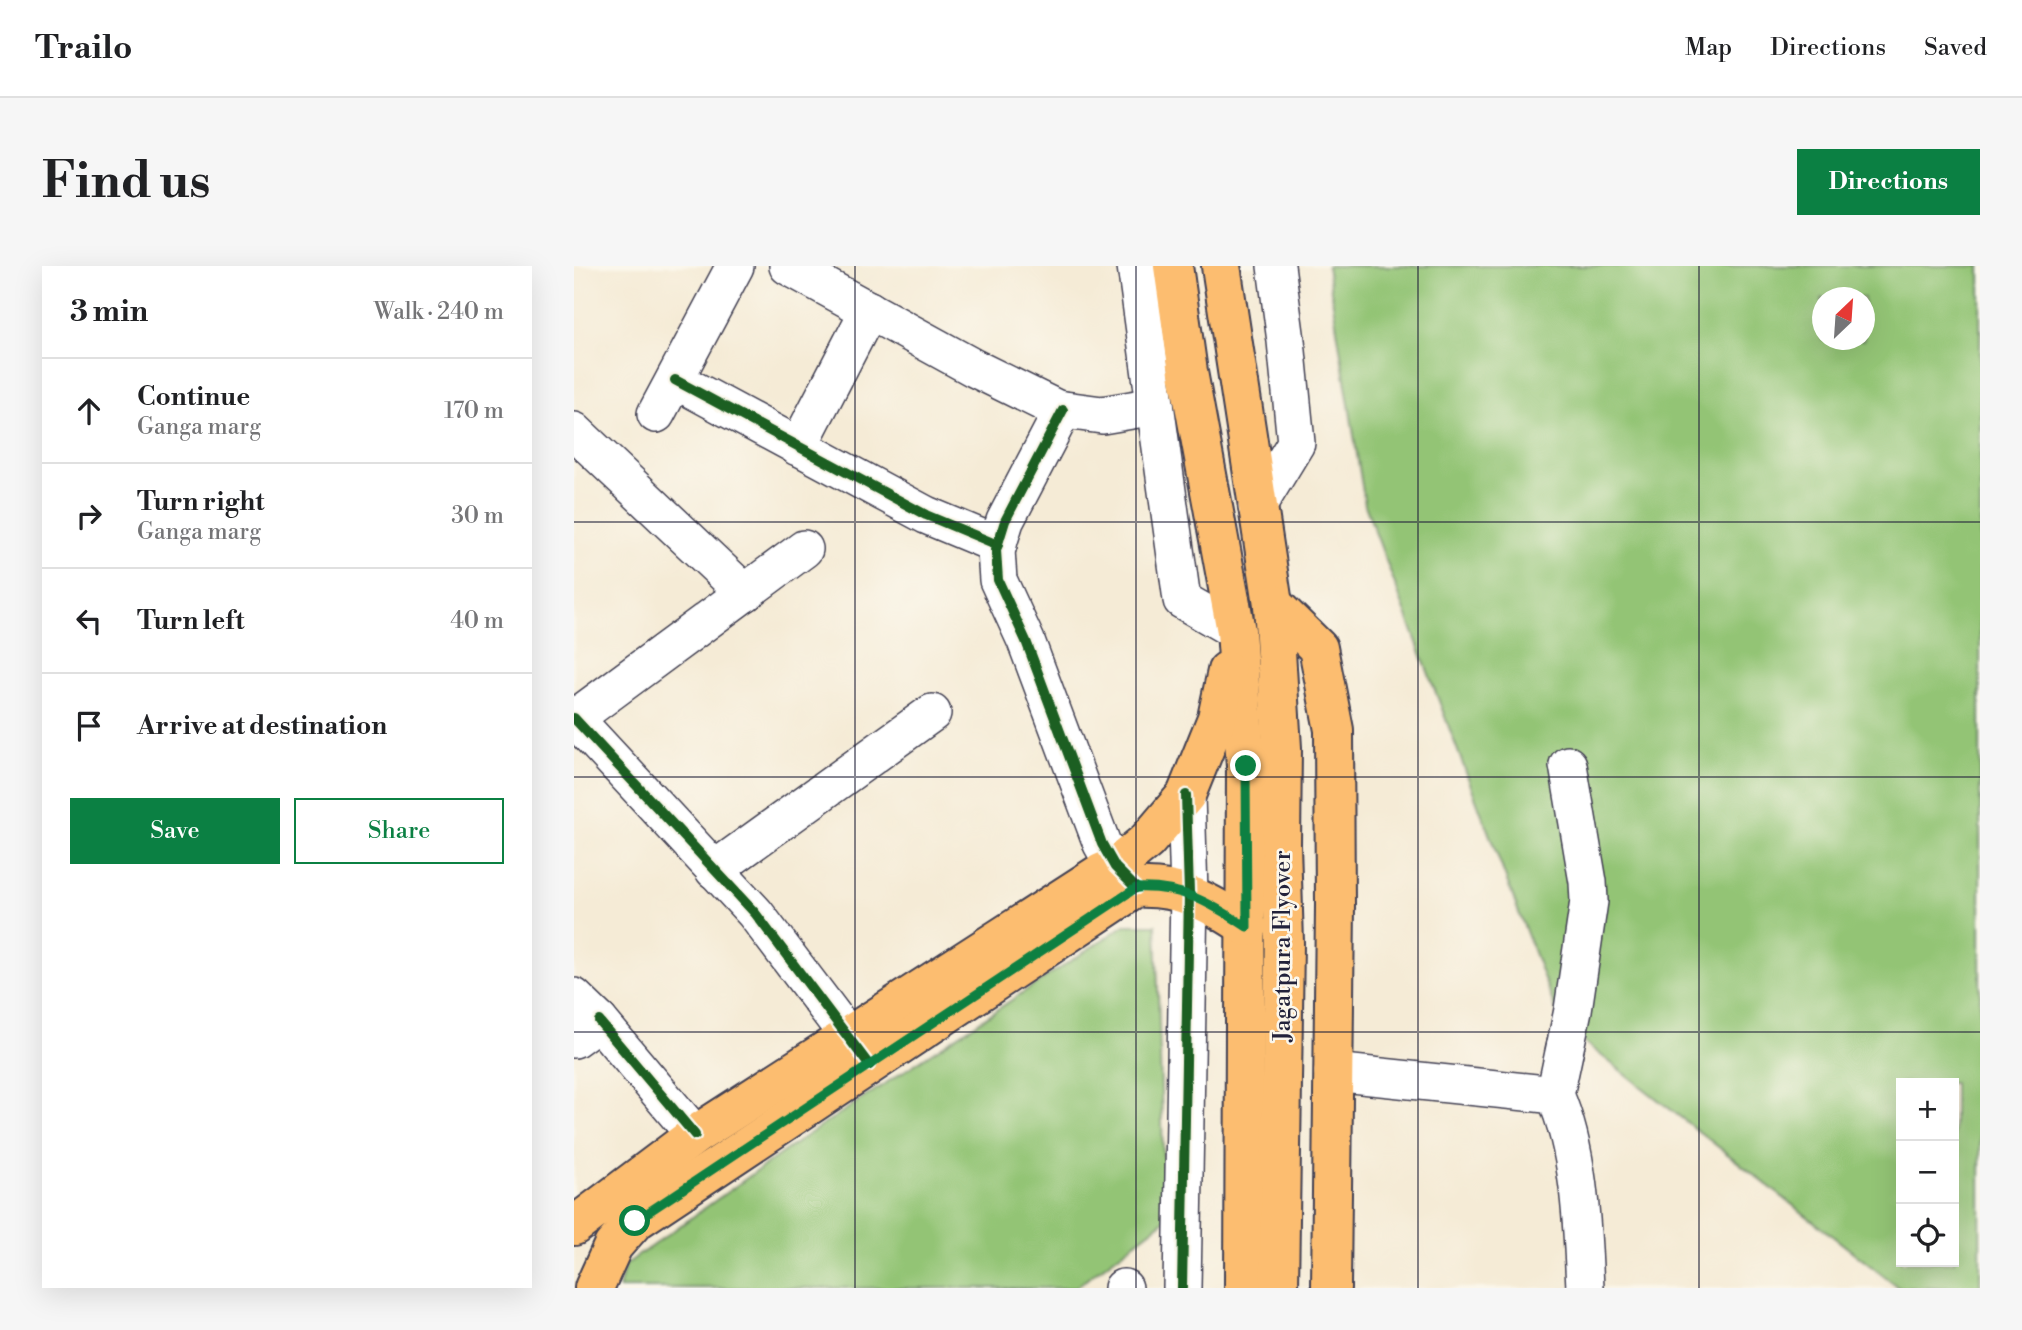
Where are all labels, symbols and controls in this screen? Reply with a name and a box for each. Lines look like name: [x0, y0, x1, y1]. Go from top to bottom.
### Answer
text: Trailo: [35, 28, 132, 69]
text: Map: [1685, 33, 1732, 63]
text: Directions: [1770, 33, 1886, 63]
text: Saved: [1924, 33, 1987, 63]
button: Directions: [1797, 149, 1980, 215]
text: Find us: [42, 152, 211, 213]
north arrow: [1812, 287, 1875, 350]
text: 3 min: [70, 293, 148, 331]
text: Walk · 240 m: [374, 298, 504, 326]
text: Continue: [137, 381, 250, 413]
icon: ahead: [70, 392, 108, 430]
text: 170 m: [444, 397, 504, 425]
text: Ganga marg: [137, 413, 261, 441]
text: Turn right: [137, 486, 265, 518]
icon: right: [70, 497, 108, 535]
text: 30 m: [451, 502, 504, 530]
text: Ganga marg: [137, 518, 261, 546]
icon: left: [70, 602, 108, 640]
text: Turn left: [137, 605, 245, 637]
text: 40 m: [450, 607, 504, 635]
icon: arrive: [70, 707, 108, 745]
text: Arrive at destination: [137, 710, 387, 742]
route end: [1230, 750, 1261, 781]
button: Save: [70, 798, 280, 864]
button: Share: [294, 798, 504, 864]
street label: Jagatpura Flyover: [1268, 850, 1298, 1043]
map controls: [1896, 1078, 1959, 1267]
button: +: [1896, 1078, 1959, 1141]
button: −: [1896, 1141, 1959, 1204]
button: locate: [1896, 1204, 1959, 1267]
route start: [619, 1205, 650, 1236]

